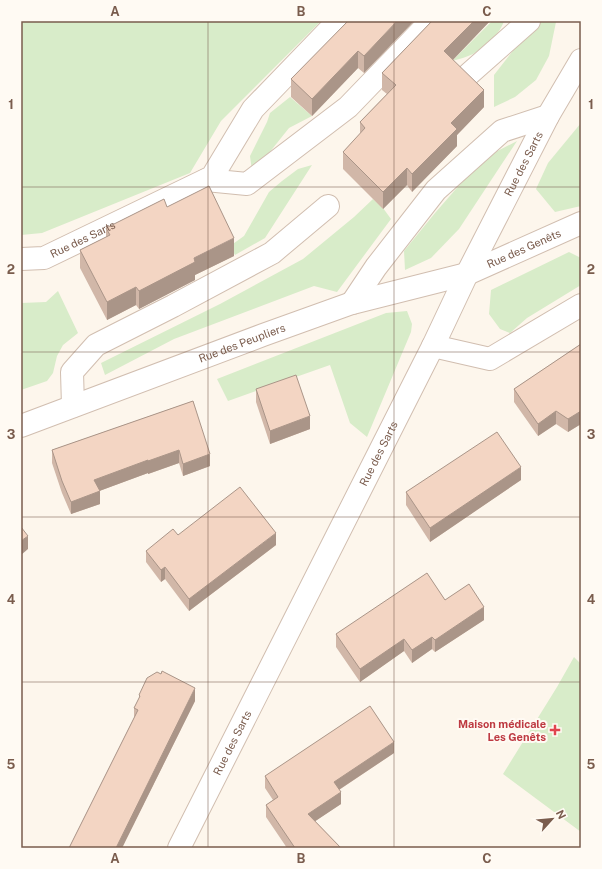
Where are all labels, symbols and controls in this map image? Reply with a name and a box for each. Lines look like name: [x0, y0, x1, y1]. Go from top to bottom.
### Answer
text: A: [110, 4, 120, 19]
text: B: [297, 4, 306, 19]
text: C: [482, 4, 492, 19]
text: 1: [8, 97, 14, 112]
text: 1: [588, 97, 594, 112]
street label: Rue des Sarts: [502, 129, 545, 198]
street label: Rue des Sarts: [48, 218, 118, 260]
street label: Rue des Genêts: [485, 227, 563, 270]
text: 2: [7, 262, 15, 277]
text: 2: [587, 262, 595, 277]
street label: Rue des Peupliers: [197, 321, 287, 365]
street label: Rue des Sarts: [357, 419, 400, 488]
text: 3: [7, 427, 16, 442]
text: 3: [587, 427, 596, 442]
text: 4: [7, 592, 16, 607]
text: 4: [587, 592, 596, 607]
street label: Rue des Sarts: [211, 708, 254, 777]
place label: Maison médicale Les Genêts: [458, 718, 546, 743]
marker: Maison médicale Les Genêts: [549, 724, 561, 736]
text: 5: [7, 757, 16, 772]
text: 5: [587, 757, 596, 772]
north arrow: [532, 799, 572, 839]
text: N: [554, 808, 568, 821]
text: A: [110, 851, 120, 866]
text: B: [297, 851, 306, 866]
text: C: [482, 851, 492, 866]

